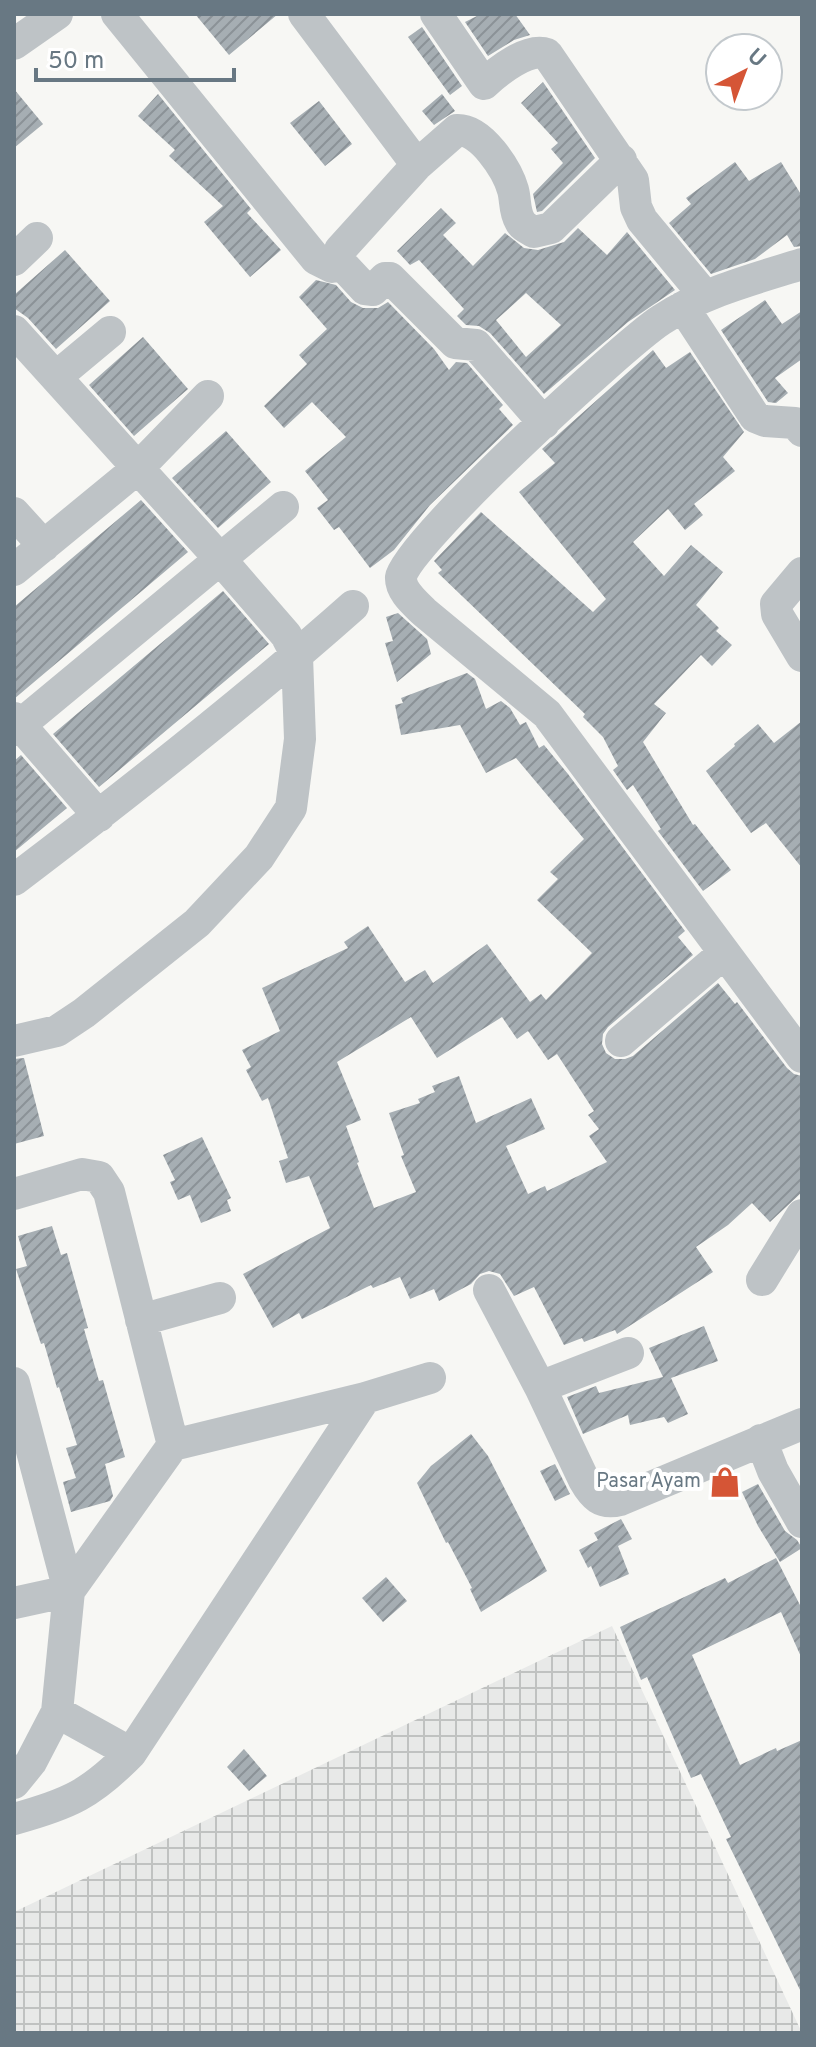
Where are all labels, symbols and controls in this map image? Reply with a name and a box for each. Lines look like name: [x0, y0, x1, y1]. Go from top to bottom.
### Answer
scale bar: [36, 32, 234, 82]
north arrow: [704, 32, 784, 112]
text: U: [741, 44, 771, 74]
text: 50 m: [48, 47, 104, 77]
shop icon: Pasar Ayam: [708, 1465, 742, 1499]
place label: Pasar Ayam: [596, 1469, 701, 1495]

